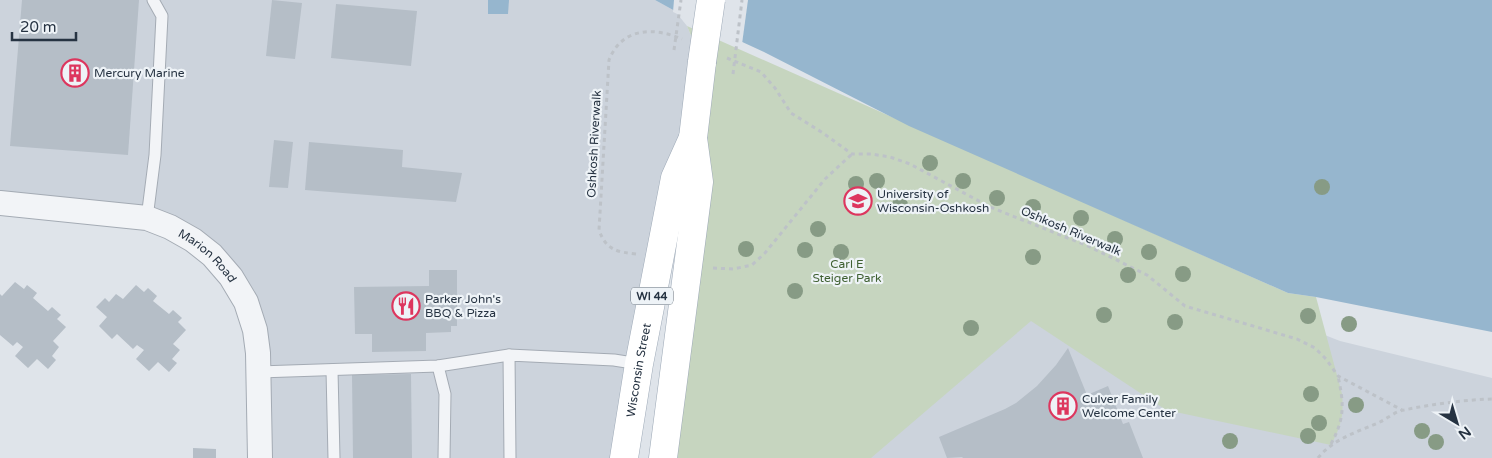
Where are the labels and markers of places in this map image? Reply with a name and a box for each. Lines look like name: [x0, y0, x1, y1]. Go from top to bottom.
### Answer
building icon: Mercury Marine: [60, 58, 90, 88]
place label: Mercury Marine: [94, 66, 185, 80]
school or university icon: University of Wisconsin-Oshkosh: [843, 186, 873, 216]
place label: University of Wisconsin-Oshkosh: [877, 187, 989, 215]
restaurant icon: Parker John's BBQ & Pizza: [391, 291, 421, 321]
place label: Parker John's BBQ & Pizza: [425, 292, 501, 320]
building icon: Culver Family Welcome Center: [1048, 391, 1078, 421]
place label: Culver Family Welcome Center: [1082, 392, 1176, 420]

